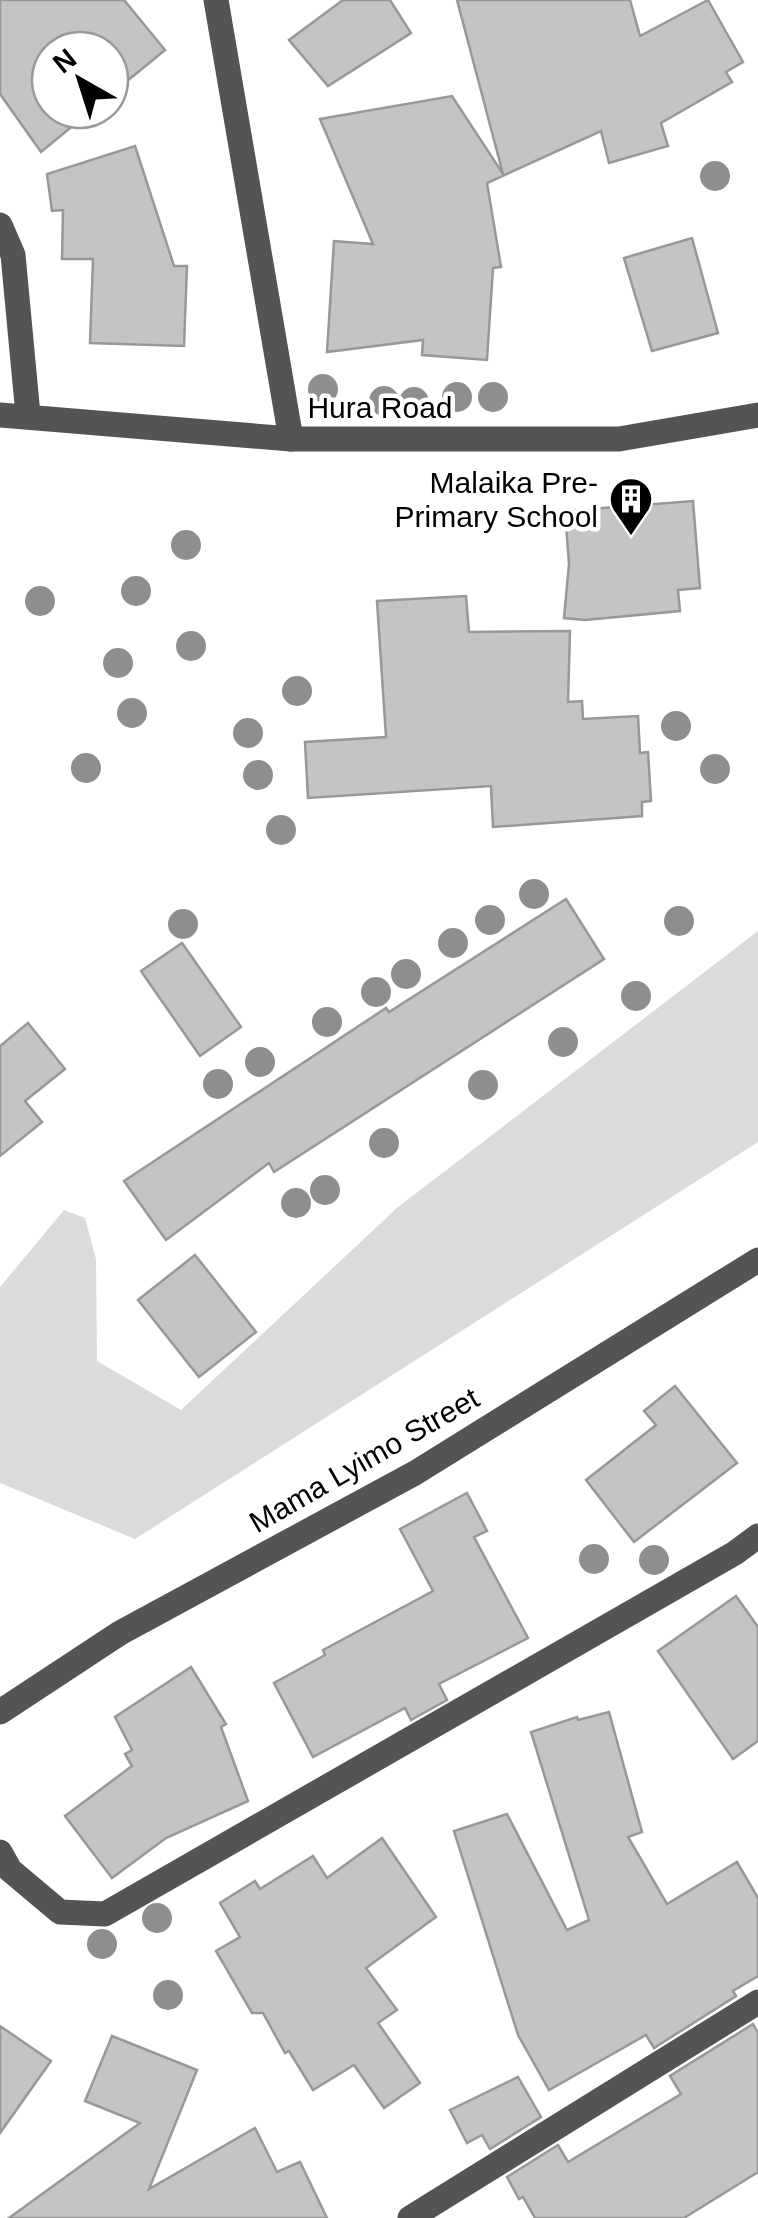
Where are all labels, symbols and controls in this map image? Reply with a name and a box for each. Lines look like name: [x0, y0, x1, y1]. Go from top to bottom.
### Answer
north arrow: [30, 30, 130, 130]
text: N: [47, 43, 82, 79]
street label: Hura Road: [307, 391, 453, 424]
place label: Malaika Pre- Primary School: [395, 466, 598, 533]
building icon: Malaika Pre- Primary School: [608, 476, 654, 537]
street label: Mama Lyimo Street: [244, 1381, 485, 1539]

